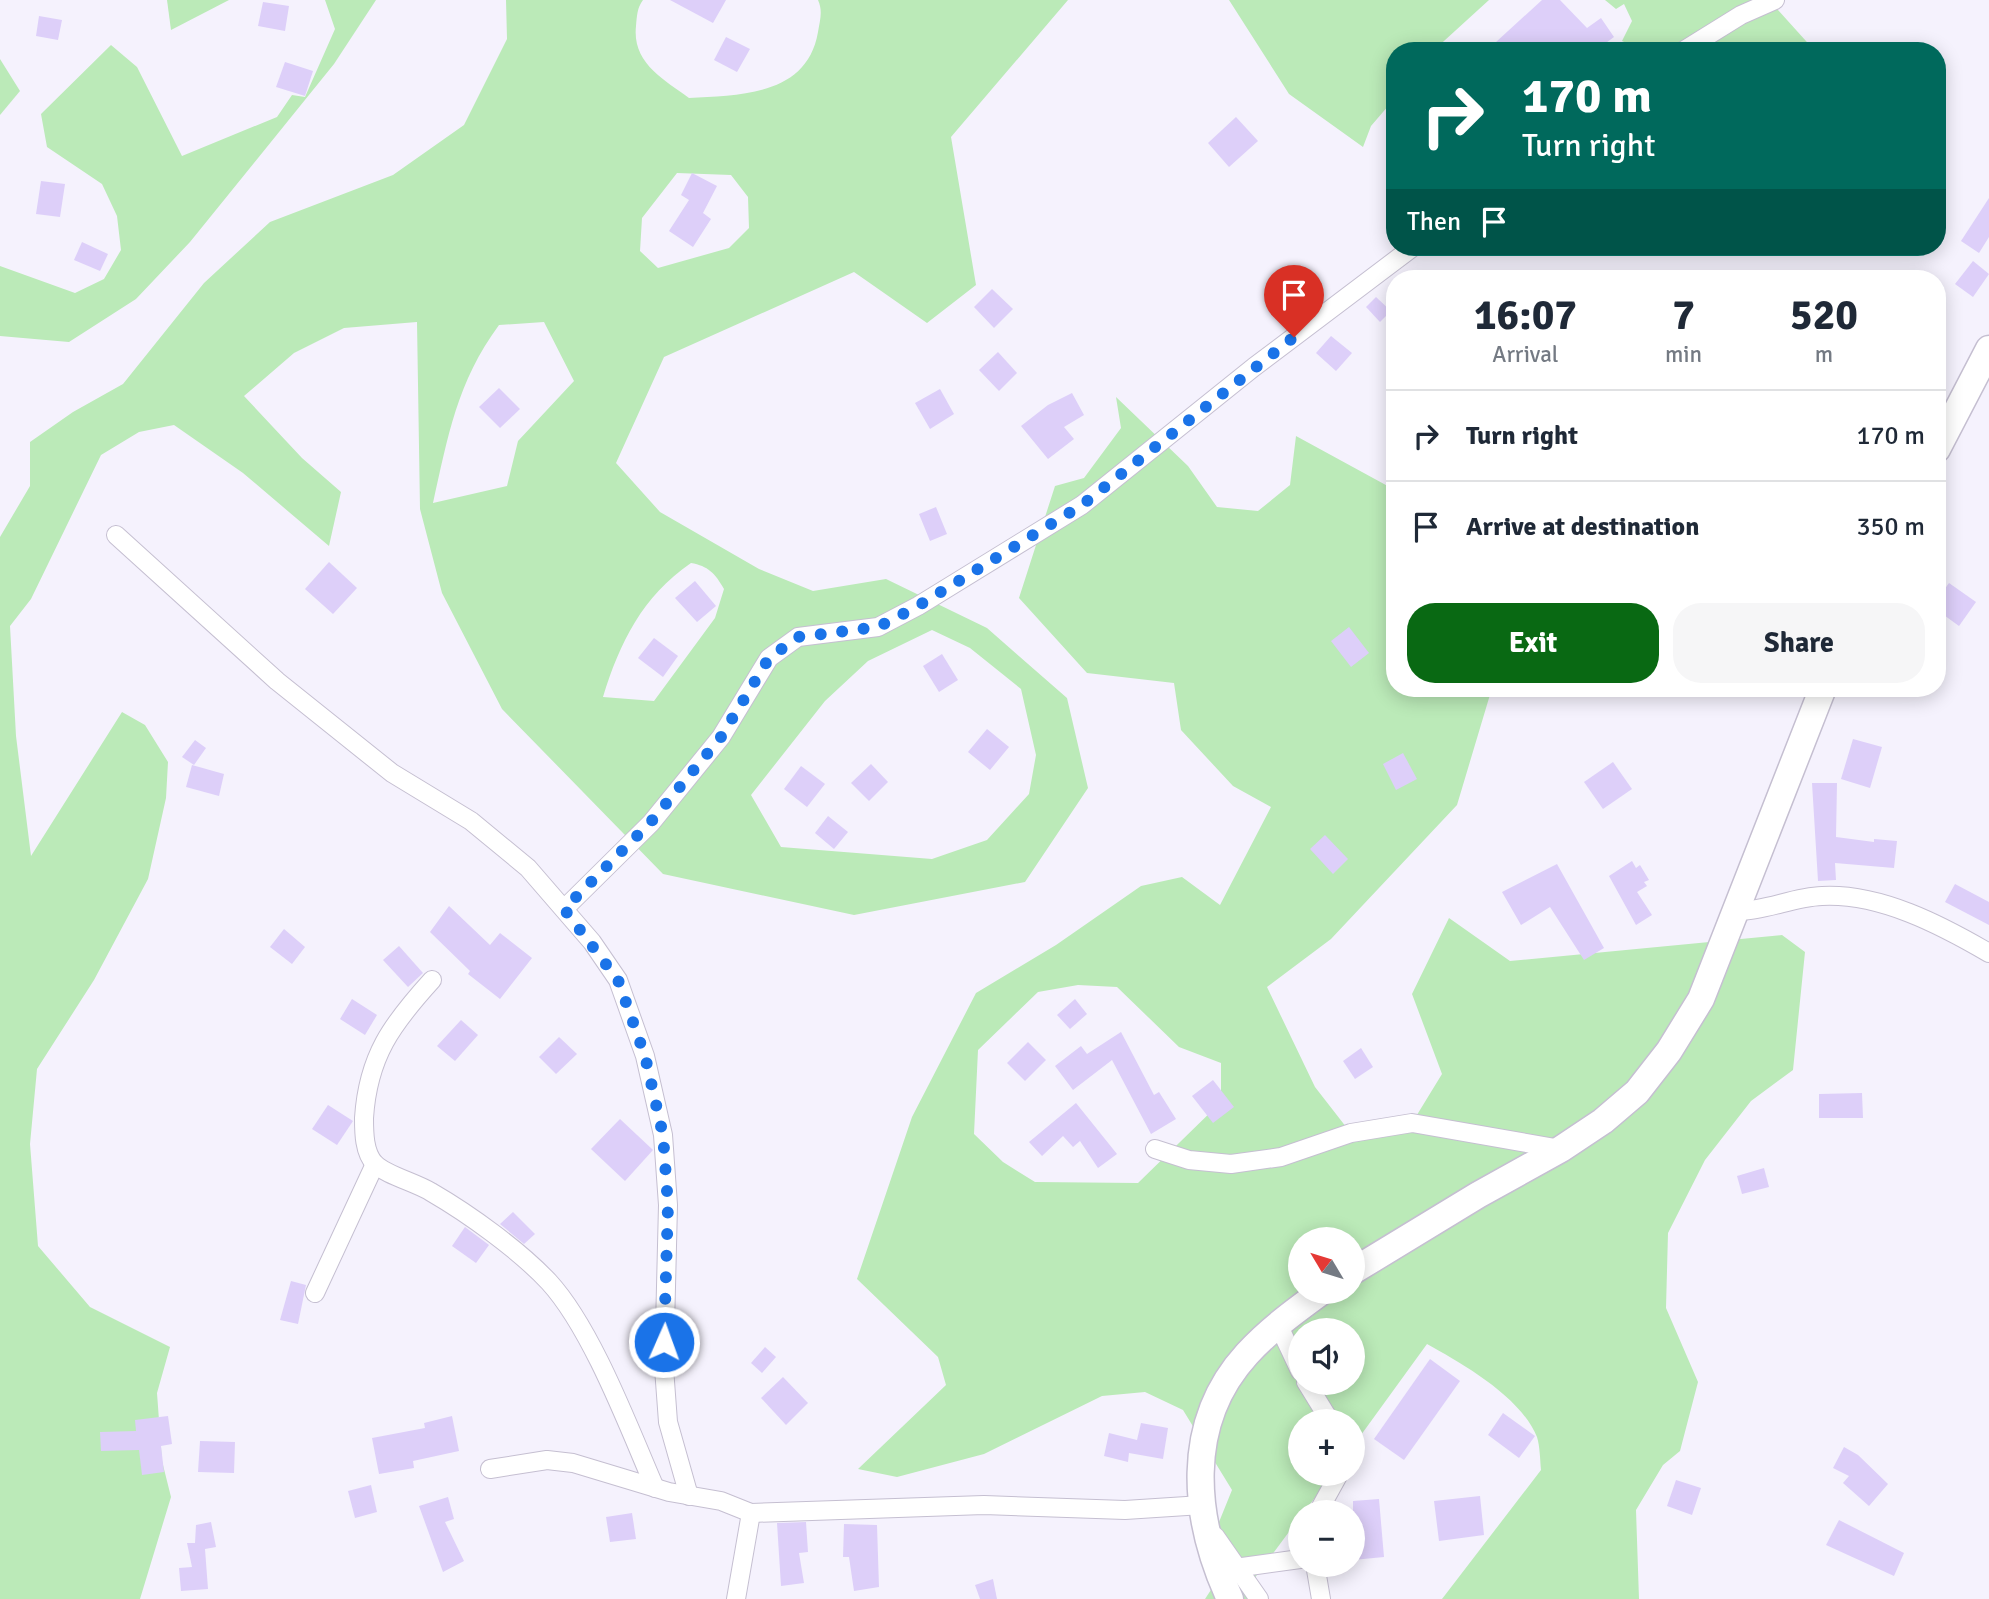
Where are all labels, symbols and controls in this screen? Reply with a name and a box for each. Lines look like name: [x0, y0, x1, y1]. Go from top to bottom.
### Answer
text: 170 m: [1522, 66, 1652, 126]
icon: right: [1407, 70, 1498, 161]
text: Turn right: [1522, 126, 1655, 165]
icon: arrive: [1475, 203, 1513, 241]
text: Then: [1407, 206, 1461, 238]
pin: [1264, 265, 1324, 337]
icon: arrive: [1275, 276, 1313, 314]
text: 16:07: [1474, 290, 1577, 341]
text: 7: [1672, 290, 1695, 341]
text: 520: [1790, 290, 1858, 341]
text: Arrival: [1492, 340, 1559, 369]
text: min: [1665, 340, 1702, 369]
text: m: [1815, 340, 1833, 369]
icon: right: [1407, 417, 1445, 455]
text: Turn right: [1466, 420, 1578, 452]
text: 170 m: [1856, 420, 1925, 452]
icon: arrive: [1407, 508, 1445, 546]
text: Arrive at destination: [1466, 511, 1699, 543]
text: 350 m: [1856, 511, 1925, 543]
button: Exit: [1407, 603, 1659, 683]
button: Share: [1673, 603, 1925, 683]
north arrow: [1288, 1227, 1365, 1304]
map controls: [1288, 1227, 1365, 1577]
position arrow: [627, 1305, 701, 1379]
button: sound: [1288, 1318, 1365, 1395]
button: +: [1288, 1409, 1365, 1486]
button: −: [1288, 1500, 1365, 1577]

